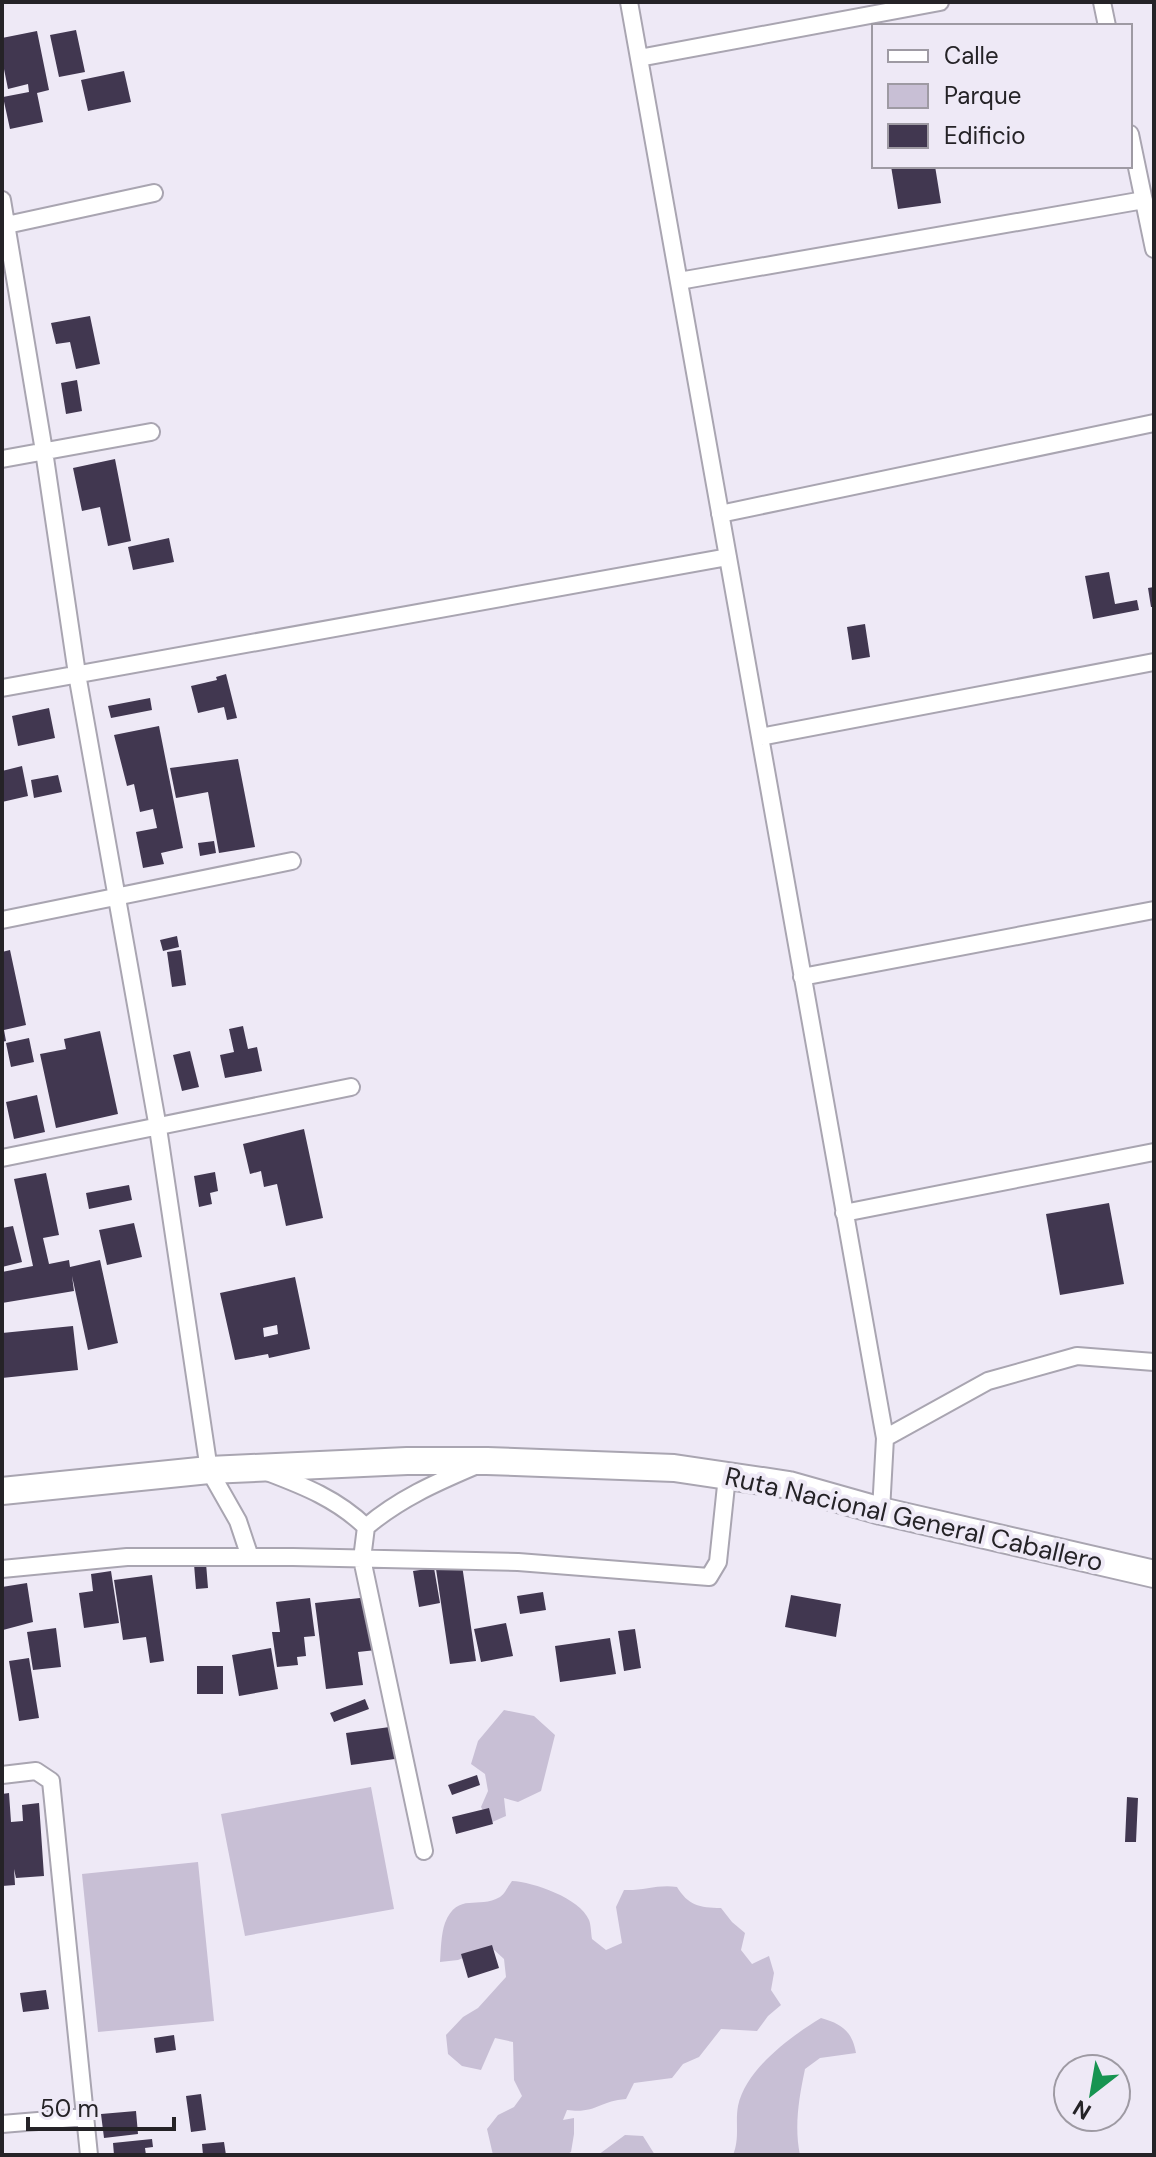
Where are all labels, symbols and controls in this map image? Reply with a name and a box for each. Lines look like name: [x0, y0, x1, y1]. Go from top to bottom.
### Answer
legend: [872, 24, 1132, 168]
text: Calle: [944, 40, 999, 71]
text: Parque: [944, 80, 1021, 111]
text: Edificio: [944, 120, 1026, 151]
street label: Ruta Nacional General Caballero: [722, 1459, 1106, 1579]
north arrow: [1052, 2053, 1132, 2133]
scale bar: [28, 2081, 174, 2131]
text: 50 m: [40, 2093, 99, 2124]
text: N: [1068, 2093, 1096, 2126]

